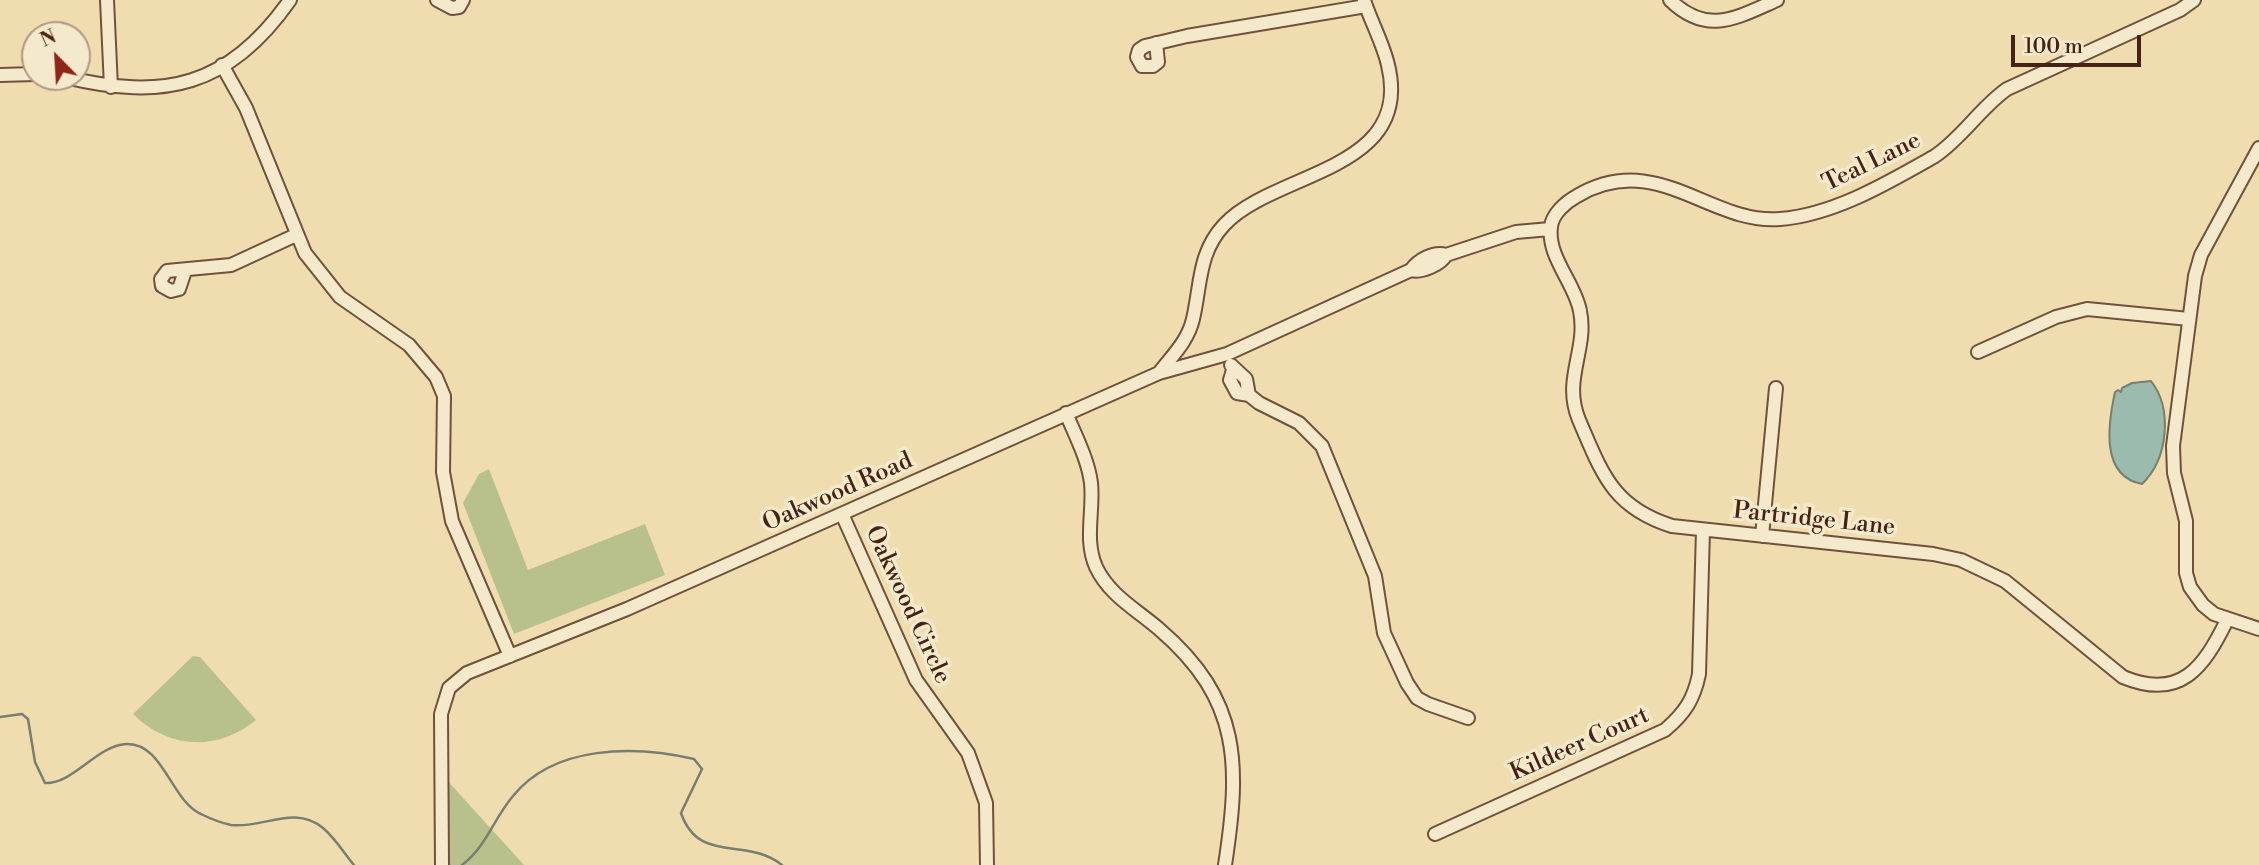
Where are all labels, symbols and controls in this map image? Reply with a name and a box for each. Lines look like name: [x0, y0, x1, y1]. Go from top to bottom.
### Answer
north arrow: [21, 21, 91, 91]
scale bar: [2014, 21, 2144, 65]
text: N: [37, 25, 60, 53]
text: 100 m: [2024, 34, 2083, 60]
street label: Teal Lane: [1818, 127, 1926, 199]
street label: Oakwood Road: [759, 447, 917, 539]
street label: Partridge Lane: [1731, 497, 1897, 543]
street label: Oakwood Circle: [858, 521, 956, 689]
street label: Kildeer Court: [1506, 702, 1654, 788]

